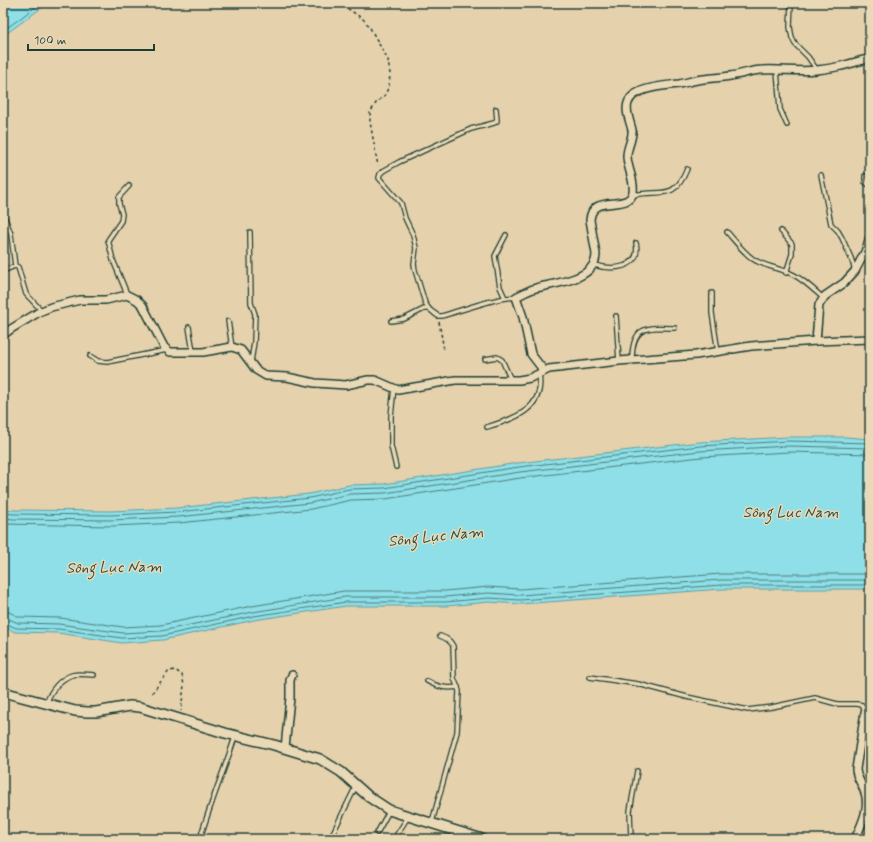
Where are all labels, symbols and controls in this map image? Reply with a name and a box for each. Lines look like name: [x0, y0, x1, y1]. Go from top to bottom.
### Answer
scale bar: [28, 26, 154, 52]
text: 100 m: [34, 33, 66, 49]
water label: Sông Lục Nam: [743, 503, 839, 525]
water label: Sông Lục Nam: [387, 522, 485, 554]
water label: Sông Lục Nam: [66, 557, 162, 581]

